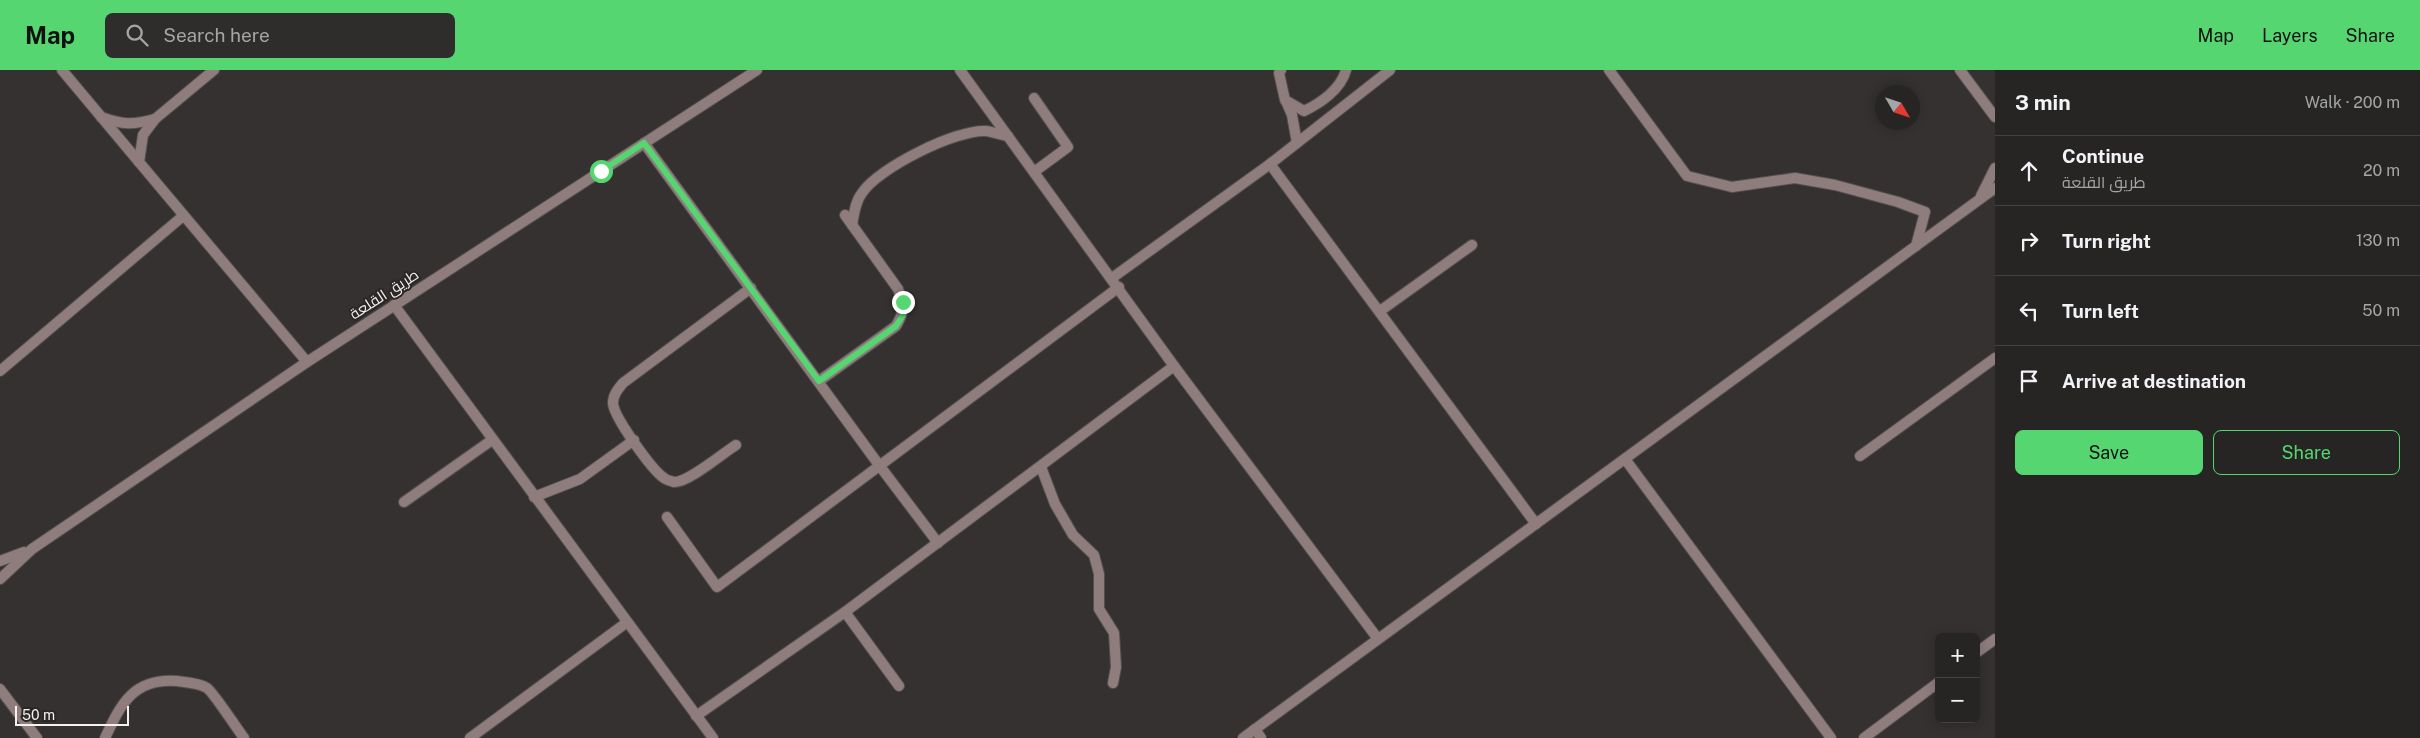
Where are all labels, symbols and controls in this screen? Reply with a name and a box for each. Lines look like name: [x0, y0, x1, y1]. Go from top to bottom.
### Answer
search box: [105, 13, 455, 58]
text: Map: [25, 21, 75, 49]
icon: search: [123, 21, 151, 49]
text: Search here: [163, 24, 270, 46]
text: Map: [2198, 25, 2234, 46]
text: Layers: [2262, 25, 2318, 46]
text: Share: [2346, 25, 2395, 46]
north arrow: [1875, 85, 1920, 130]
text: 3 min: [2015, 90, 2071, 115]
text: Walk · 200 m: [2305, 93, 2400, 112]
text: Continue: [2062, 145, 2144, 167]
icon: ahead: [2015, 157, 2043, 185]
route start: [590, 160, 613, 183]
text: 20 m: [2363, 161, 2400, 180]
text: طريق القلعة: [2062, 173, 2146, 192]
icon: right: [2015, 227, 2043, 255]
text: Turn right: [2062, 230, 2151, 252]
text: 130 m: [2356, 231, 2400, 250]
street label: طريق القلعة: [346, 265, 423, 324]
route end: [892, 291, 915, 314]
icon: left: [2015, 297, 2043, 325]
text: Turn left: [2062, 300, 2139, 322]
text: 50 m: [2362, 301, 2400, 320]
icon: arrive: [2015, 367, 2043, 395]
text: Arrive at destination: [2062, 370, 2246, 392]
button: Save: [2015, 430, 2203, 475]
button: Share: [2213, 430, 2400, 475]
map controls: [1935, 633, 1980, 723]
button: +: [1935, 633, 1980, 678]
button: −: [1935, 678, 1980, 723]
scale bar: [15, 703, 129, 726]
text: 50 m: [22, 707, 55, 723]

